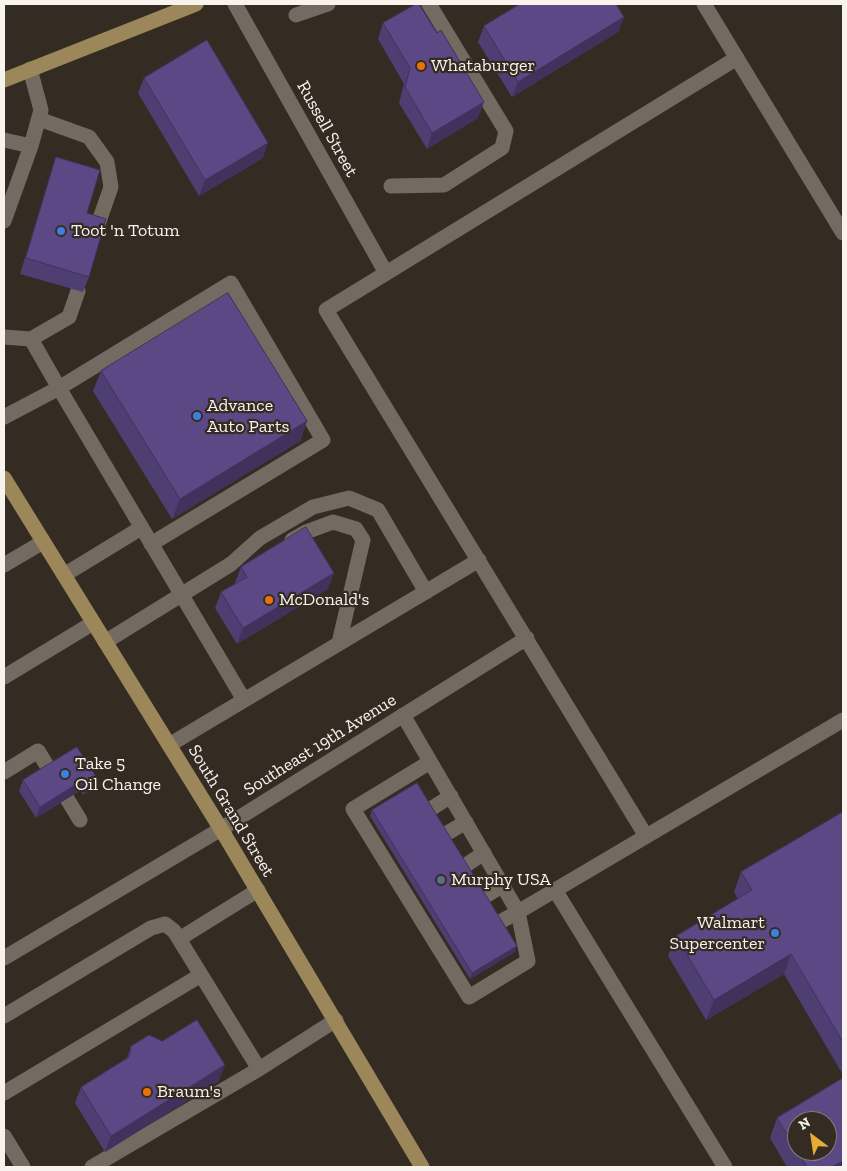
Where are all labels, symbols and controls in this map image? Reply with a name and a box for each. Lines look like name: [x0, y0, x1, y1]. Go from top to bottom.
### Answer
place label: Whataburger: [431, 55, 535, 77]
marker: Whataburger: [415, 60, 427, 72]
street label: Russell Street: [292, 77, 362, 181]
place label: Toot 'n Totum: [71, 220, 180, 242]
marker: Toot 'n Totum: [55, 225, 67, 237]
place label: Advance Auto Parts: [207, 395, 289, 438]
marker: Advance Auto Parts: [191, 410, 203, 422]
place label: McDonald's: [279, 589, 369, 611]
marker: McDonald's: [263, 594, 275, 606]
street label: Southeast 19th Avenue: [240, 689, 400, 801]
street label: South Grand Street: [183, 741, 279, 881]
place label: Take 5 Oil Change: [75, 753, 161, 796]
marker: Take 5 Oil Change: [59, 768, 71, 780]
place label: Murphy USA: [451, 869, 551, 891]
marker: Murphy USA: [435, 874, 447, 886]
place label: Walmart Supercenter: [670, 912, 765, 954]
marker: Walmart Supercenter: [769, 927, 781, 939]
place label: Braum's: [157, 1081, 221, 1103]
marker: Braum's: [141, 1086, 153, 1098]
north arrow: [787, 1111, 837, 1161]
text: N: [796, 1114, 813, 1134]

